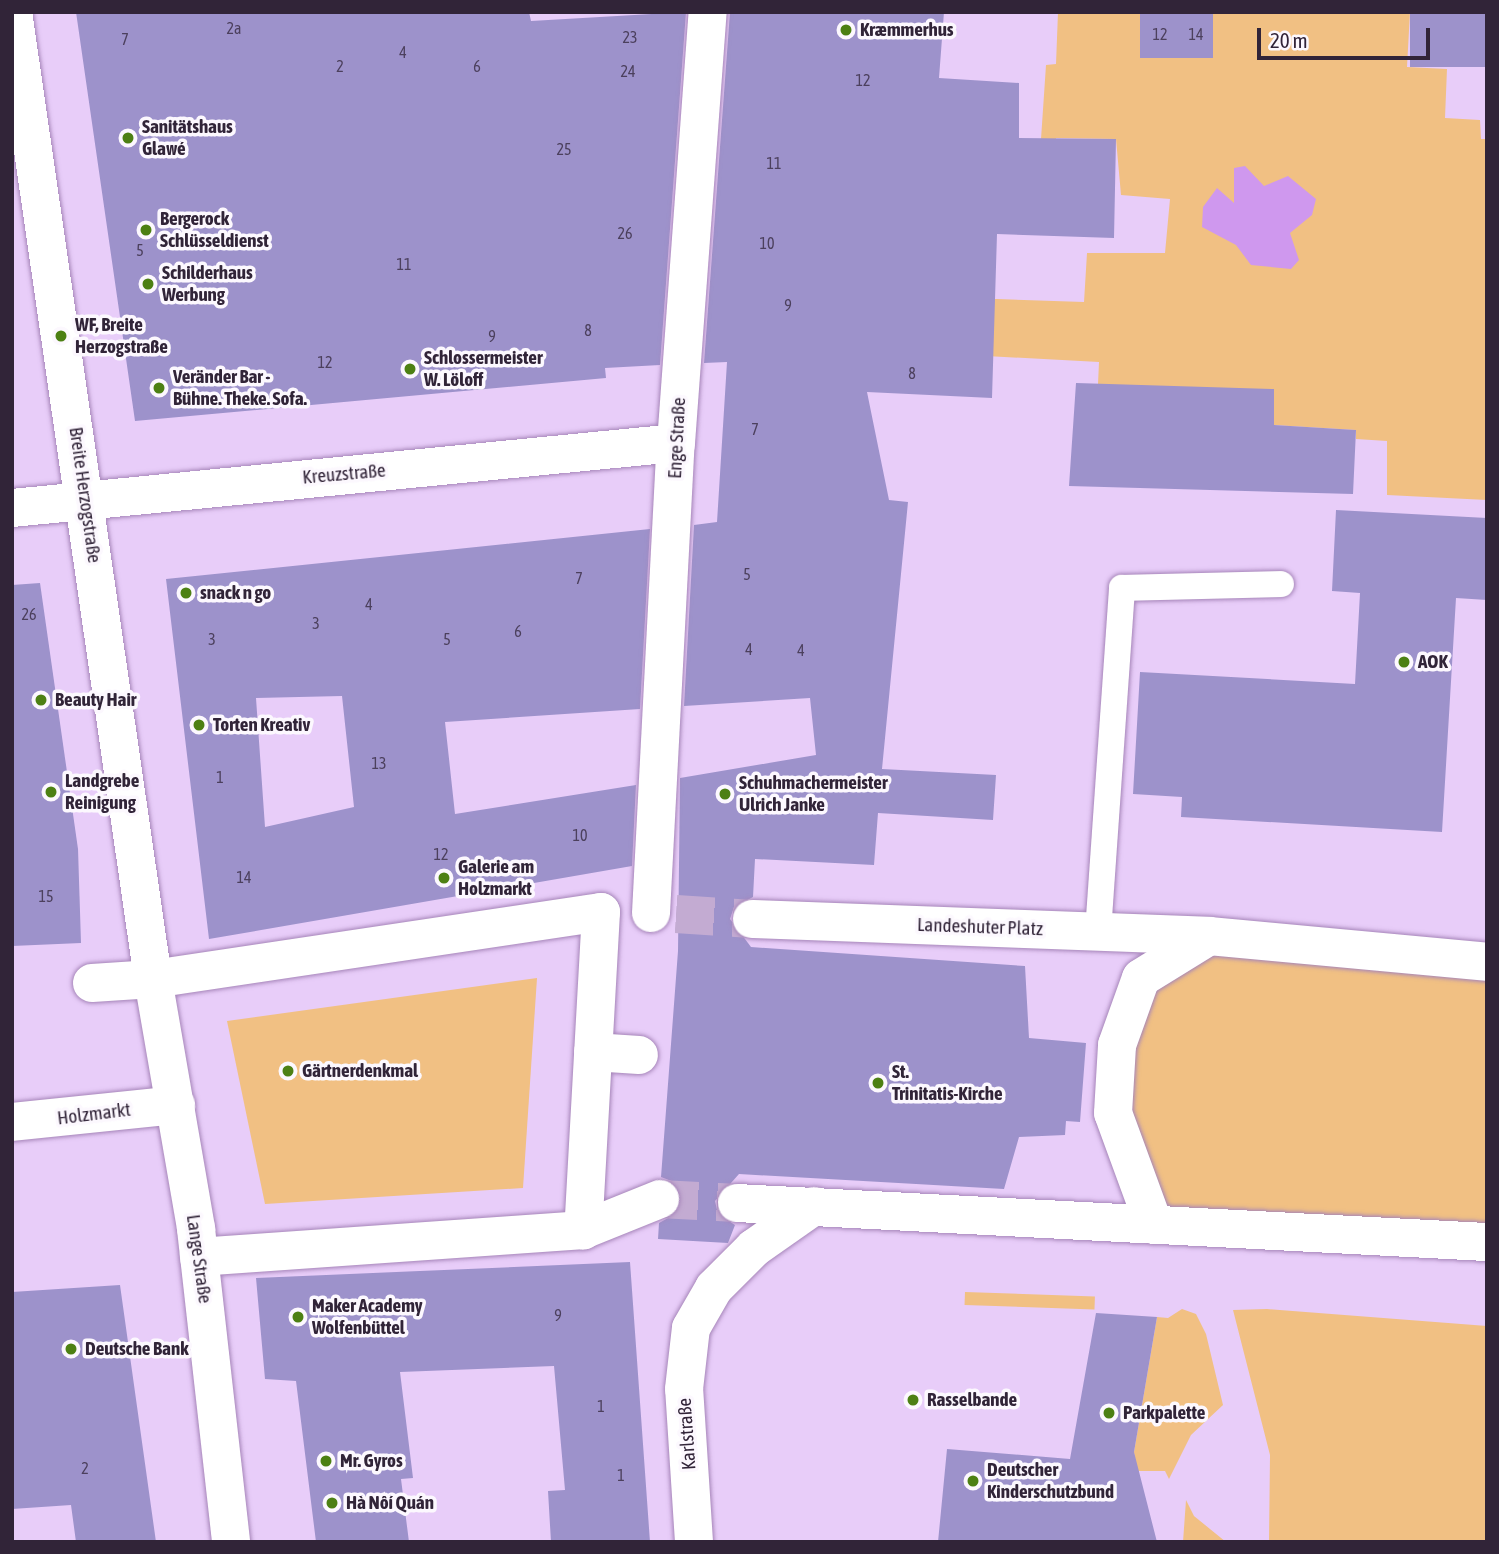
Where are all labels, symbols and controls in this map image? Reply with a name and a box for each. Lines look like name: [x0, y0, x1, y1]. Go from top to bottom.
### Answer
scale bar: [1261, 14, 1434, 58]
house number: 2a: [227, 18, 241, 38]
place label: Kræmmerhus: [860, 19, 954, 41]
marker: Kræmmerhus: [838, 22, 854, 38]
house number: 12: [1152, 24, 1168, 44]
house number: 14: [1188, 24, 1204, 44]
house number: 23: [622, 27, 638, 47]
text: 20 m: [1270, 28, 1308, 52]
house number: 7: [121, 29, 129, 49]
house number: 4: [399, 42, 407, 62]
house number: 2: [336, 56, 344, 76]
house number: 6: [473, 56, 481, 76]
house number: 24: [620, 61, 636, 81]
house number: 12: [855, 70, 871, 90]
place label: Sanitätshaus Glawé: [142, 116, 233, 160]
marker: Sanitätshaus Glawé: [120, 130, 136, 146]
house number: 25: [556, 139, 572, 159]
house number: 11: [766, 153, 782, 173]
place label: Bergerock Schlüsseldienst: [160, 208, 269, 252]
marker: Bergerock Schlüsseldienst: [138, 222, 154, 238]
house number: 26: [617, 223, 633, 243]
house number: 10: [759, 233, 775, 253]
house number: 5: [136, 240, 144, 260]
house number: 11: [396, 254, 412, 274]
place label: Schilderhaus Werbung: [162, 262, 253, 306]
marker: Schilderhaus Werbung: [140, 276, 156, 292]
house number: 9: [784, 295, 792, 315]
place label: WF, Breite Herzogstraße: [75, 314, 168, 358]
house number: 8: [584, 320, 592, 340]
house number: 9: [488, 326, 496, 346]
marker: WF, Breite Herzogstraße: [53, 328, 69, 344]
place label: Schlossermeister W. Löloff: [424, 347, 543, 391]
house number: 12: [317, 352, 333, 372]
marker: Schlossermeister W. Löloff: [402, 361, 418, 377]
house number: 8: [908, 363, 916, 383]
place label: Veränder Bar - Bühne. Theke. Sofa.: [173, 366, 307, 410]
marker: Veränder Bar - Bühne. Theke. Sofa.: [151, 380, 167, 396]
street label: Enge Straße: [663, 397, 691, 479]
house number: 7: [751, 419, 759, 439]
street label: Breite Herzogstraße: [64, 426, 106, 564]
street label: Kreuzstraße: [301, 459, 387, 489]
house number: 5: [743, 564, 751, 584]
house number: 7: [575, 568, 583, 588]
place label: snack n go: [200, 582, 271, 604]
marker: snack n go: [178, 585, 194, 601]
house number: 4: [365, 594, 373, 614]
house number: 26: [21, 604, 37, 624]
house number: 3: [312, 613, 320, 633]
house number: 6: [514, 621, 522, 641]
house number: 3: [208, 629, 216, 649]
house number: 5: [443, 629, 451, 649]
house number: 4: [745, 639, 753, 659]
house number: 4: [797, 640, 805, 660]
place label: AOK: [1418, 651, 1448, 673]
marker: AOK: [1396, 654, 1412, 670]
place label: Beauty Hair: [55, 689, 136, 711]
marker: Beauty Hair: [33, 692, 49, 708]
place label: Torten Kreativ: [213, 714, 310, 736]
marker: Torten Kreativ: [191, 717, 207, 733]
house number: 13: [371, 753, 387, 773]
house number: 1: [216, 767, 224, 787]
place label: Landgrebe Reinigung: [65, 770, 139, 814]
place label: Schuhmachermeister Ulrich Janke: [739, 772, 888, 816]
marker: Landgrebe Reinigung: [43, 784, 59, 800]
marker: Schuhmachermeister Ulrich Janke: [717, 786, 733, 802]
house number: 10: [572, 825, 588, 845]
house number: 12: [433, 844, 449, 864]
place label: Galerie am Holzmarkt: [458, 856, 534, 900]
house number: 14: [236, 867, 252, 887]
marker: Galerie am Holzmarkt: [436, 870, 452, 886]
house number: 15: [38, 886, 54, 906]
street label: Landeshuter Platz: [917, 913, 1043, 941]
place label: Gärtnerdenkmal: [302, 1060, 418, 1082]
place label: St. Trinitatis-Kirche: [892, 1061, 1003, 1105]
marker: Gärtnerdenkmal: [280, 1063, 296, 1079]
marker: St. Trinitatis-Kirche: [870, 1075, 886, 1091]
street label: Holzmarkt: [56, 1098, 132, 1130]
street label: Lange Straße: [181, 1213, 217, 1305]
place label: Maker Academy Wolfenbüttel: [312, 1295, 423, 1339]
house number: 9: [554, 1305, 562, 1325]
marker: Maker Academy Wolfenbüttel: [290, 1309, 306, 1325]
place label: Deutsche Bank: [85, 1338, 189, 1360]
marker: Deutsche Bank: [63, 1341, 79, 1357]
place label: Rasselbande: [927, 1389, 1017, 1411]
marker: Rasselbande: [905, 1392, 921, 1408]
house number: 1: [597, 1396, 605, 1416]
street label: Karlstraße: [673, 1397, 701, 1471]
place label: Parkpalette: [1123, 1402, 1205, 1424]
marker: Parkpalette: [1101, 1405, 1117, 1421]
place label: Mr. Gyros: [340, 1450, 403, 1472]
marker: Mr. Gyros: [318, 1453, 334, 1469]
house number: 2: [81, 1458, 89, 1478]
place label: Deutscher Kinderschutzbund: [987, 1459, 1114, 1503]
house number: 1: [617, 1465, 625, 1485]
marker: Deutscher Kinderschutzbund: [965, 1473, 981, 1489]
place label: Hà Nôí Quán: [346, 1492, 434, 1514]
marker: Hà Nôí Quán: [324, 1495, 340, 1511]

